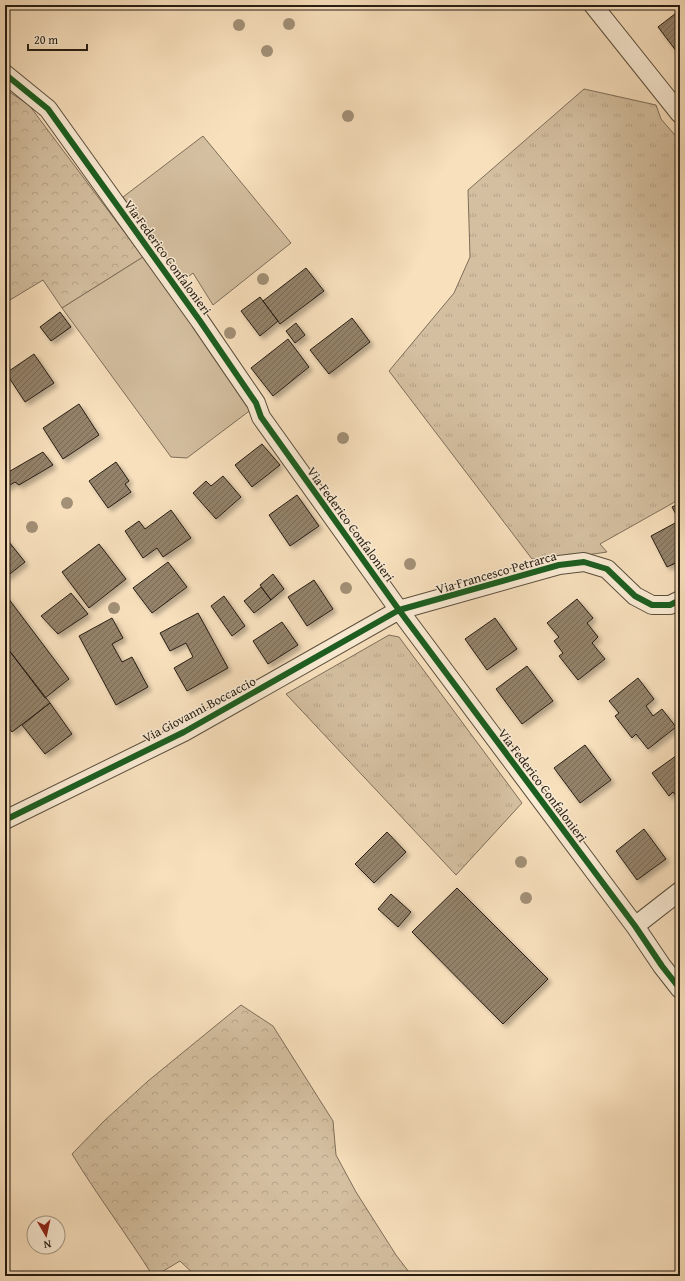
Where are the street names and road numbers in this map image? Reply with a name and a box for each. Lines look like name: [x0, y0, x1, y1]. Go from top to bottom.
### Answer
street label: Via Federico Confalonieri: [119, 196, 216, 319]
street label: Via Federico Confalonieri: [302, 463, 399, 586]
street label: Via Francesco Petrarca: [434, 546, 559, 599]
street label: Via Giovanni Boccaccio: [139, 671, 260, 747]
street label: Via Federico Confalonieri: [493, 724, 592, 846]

